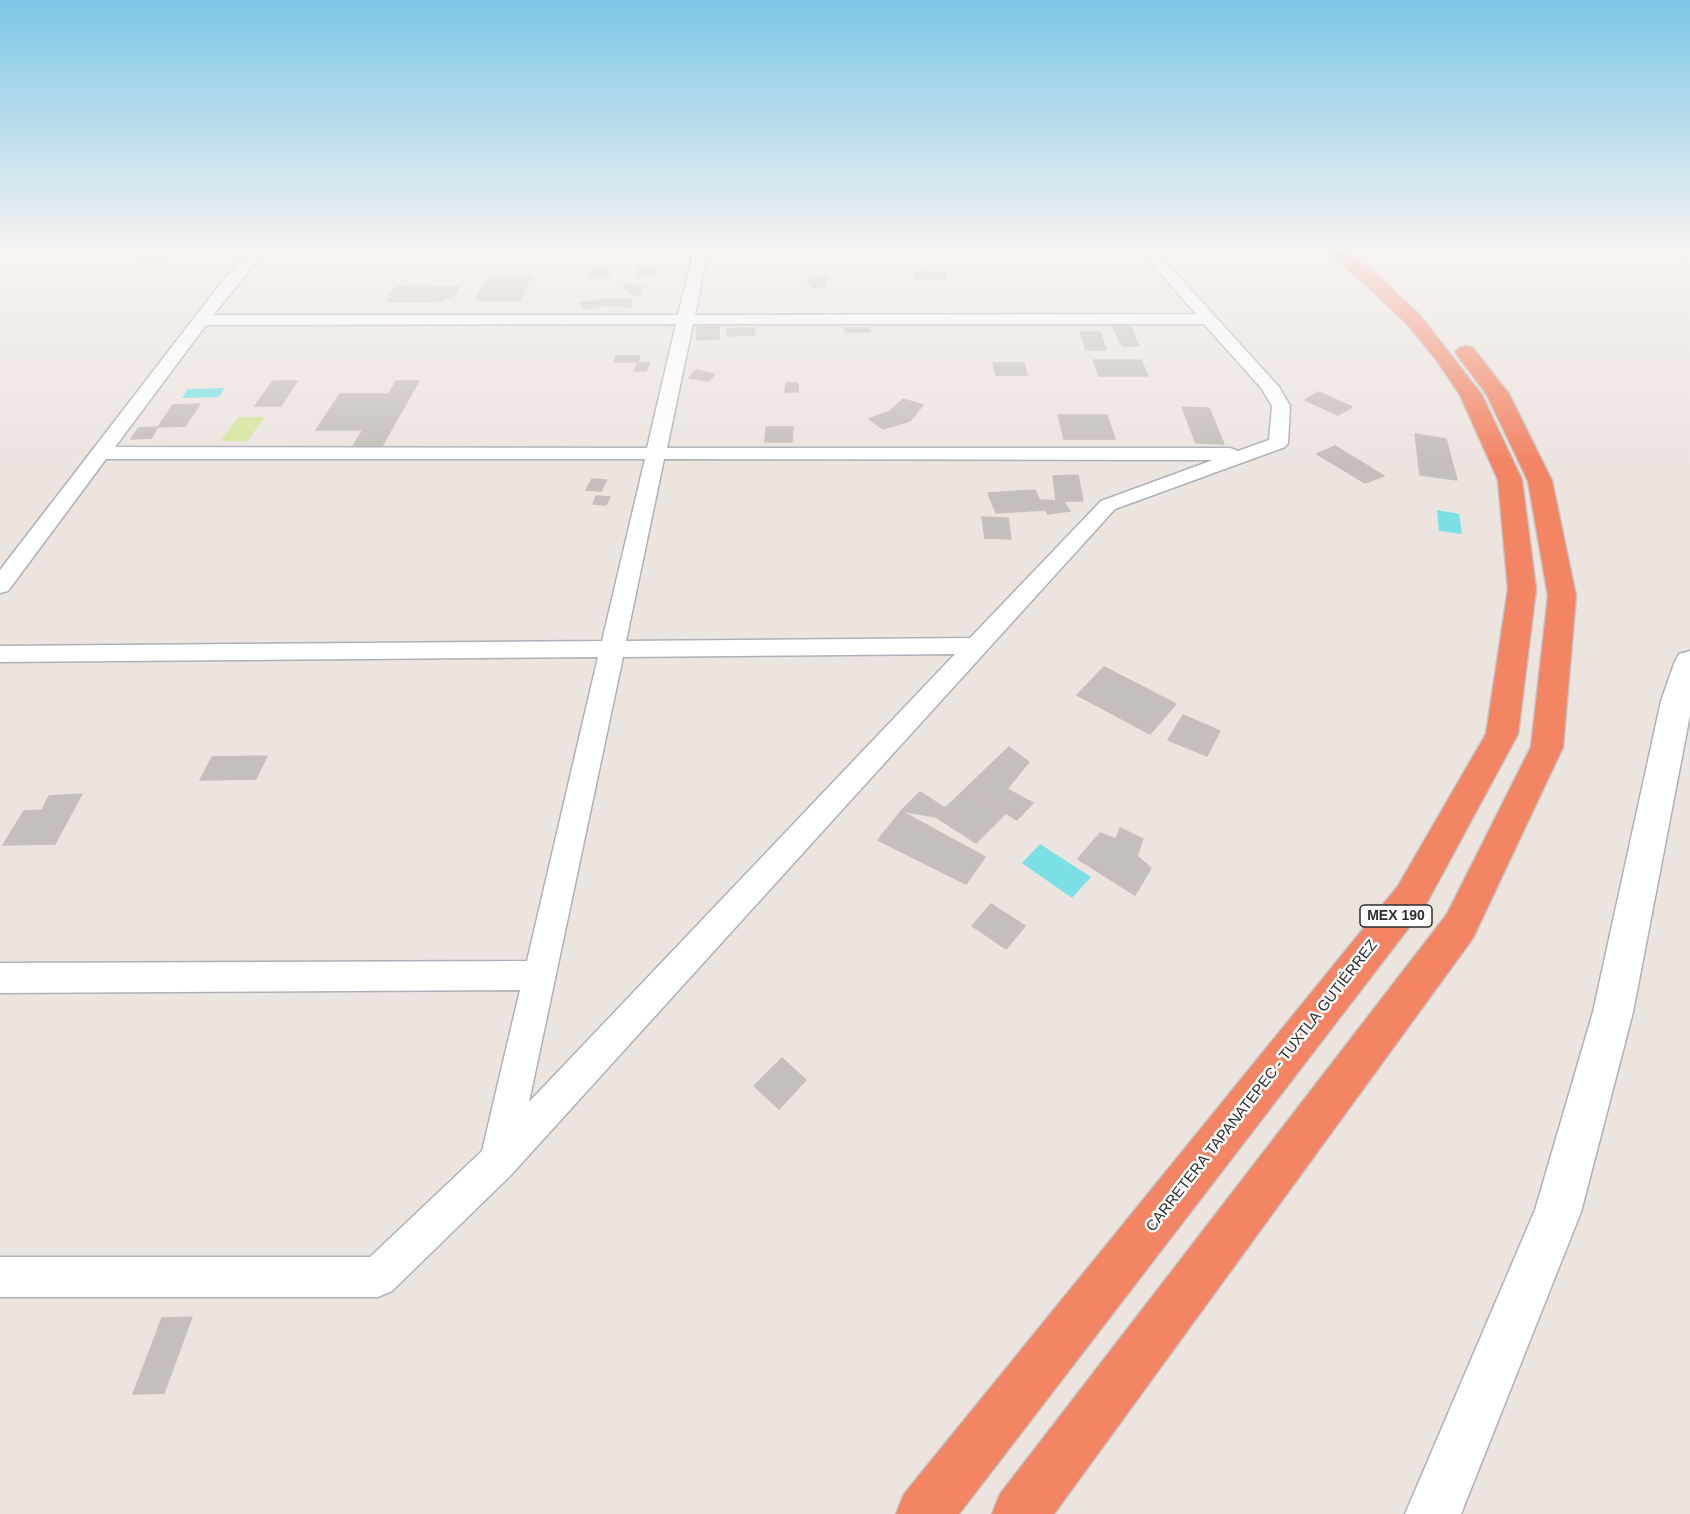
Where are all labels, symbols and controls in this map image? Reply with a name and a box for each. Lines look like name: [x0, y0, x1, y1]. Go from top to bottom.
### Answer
road number: MEX 190: [1360, 905, 1432, 927]
street label: CARRETERA TAPANATEPEC - TUXTLA GUTIÉRREZ: [1143, 937, 1381, 1235]

